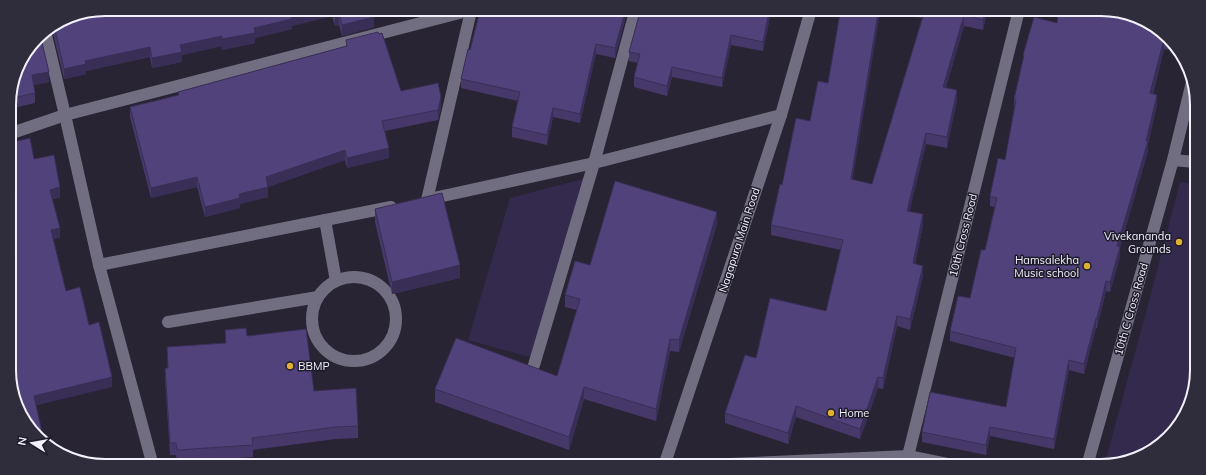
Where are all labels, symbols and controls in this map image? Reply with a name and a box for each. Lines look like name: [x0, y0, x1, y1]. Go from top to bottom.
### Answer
street label: Nagapura Main Road: [715, 186, 763, 294]
street label: 10th Cross Road: [946, 192, 980, 278]
place label: Vivekananda Grounds: [1104, 229, 1171, 256]
marker: Vivekananda Grounds: [1174, 237, 1184, 247]
place label: Hamsalekha Music school: [1014, 253, 1079, 280]
marker: Hamsalekha Music school: [1082, 261, 1092, 271]
street label: 10th C Cross Road: [1111, 261, 1151, 357]
place label: BBMP: [298, 359, 330, 373]
marker: BBMP: [285, 361, 295, 371]
place label: Home: [839, 406, 869, 420]
marker: Home: [826, 408, 836, 418]
north arrow: [12, 423, 52, 463]
text: N: [15, 436, 30, 447]

